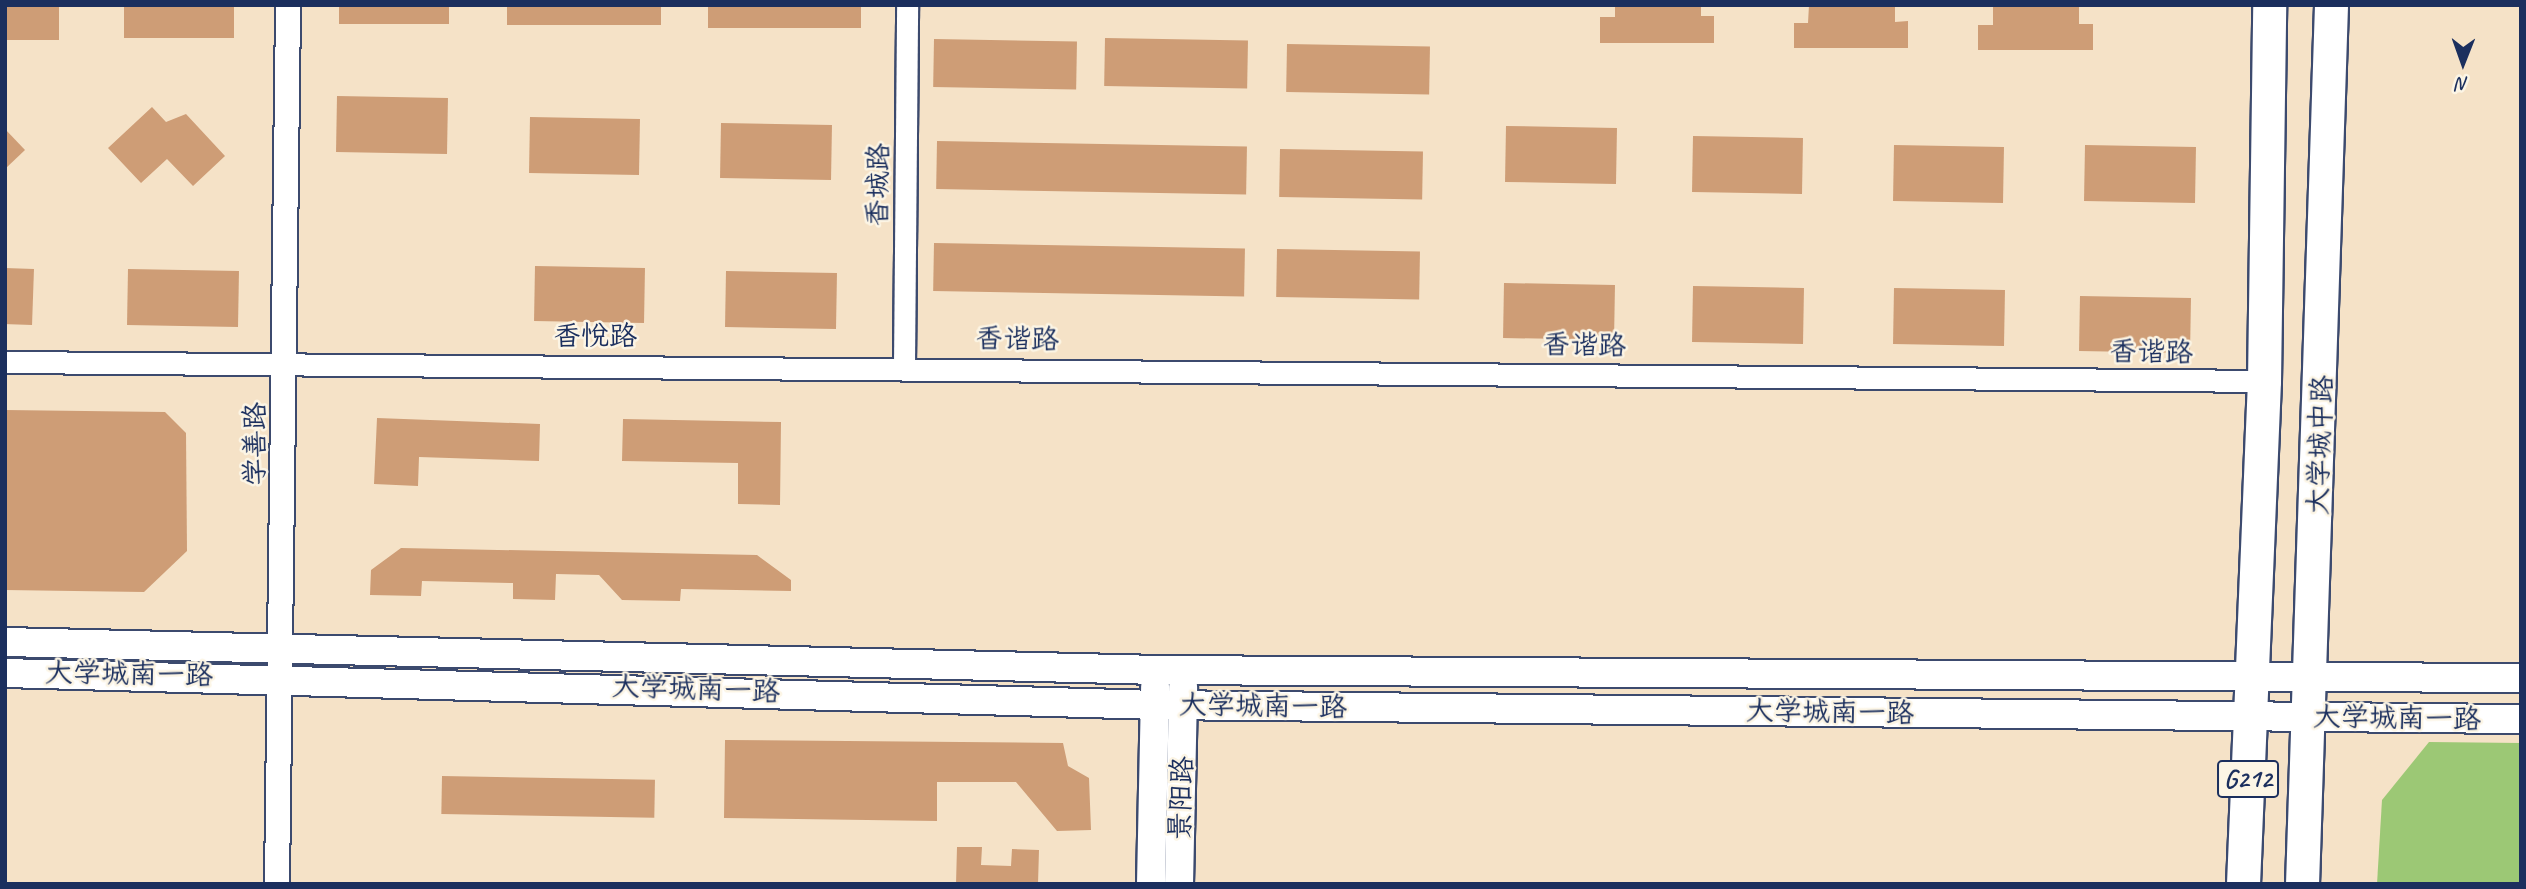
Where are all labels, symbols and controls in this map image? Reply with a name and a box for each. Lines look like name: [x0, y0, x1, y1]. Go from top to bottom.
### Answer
north arrow: [2428, 28, 2498, 98]
text: N: [2457, 72, 2469, 96]
street label: 香城路: [860, 143, 896, 227]
street label: 香悦路: [553, 319, 637, 353]
street label: 香谐路: [975, 321, 1059, 357]
street label: 香谐路: [1542, 327, 1626, 363]
street label: 香谐路: [2109, 334, 2193, 370]
street label: 大学城中路: [2301, 374, 2339, 516]
street label: 学善路: [238, 402, 272, 486]
street label: 大学城南一路: [45, 656, 213, 692]
street label: 大学城南一路: [611, 669, 781, 709]
street label: 大学城南一路: [1179, 688, 1347, 724]
street label: 大学城南一路: [1746, 694, 1914, 730]
street label: 大学城南一路: [2313, 700, 2481, 736]
street label: 景阳路: [1163, 755, 1199, 841]
road number: G212: [2216, 757, 2280, 802]

